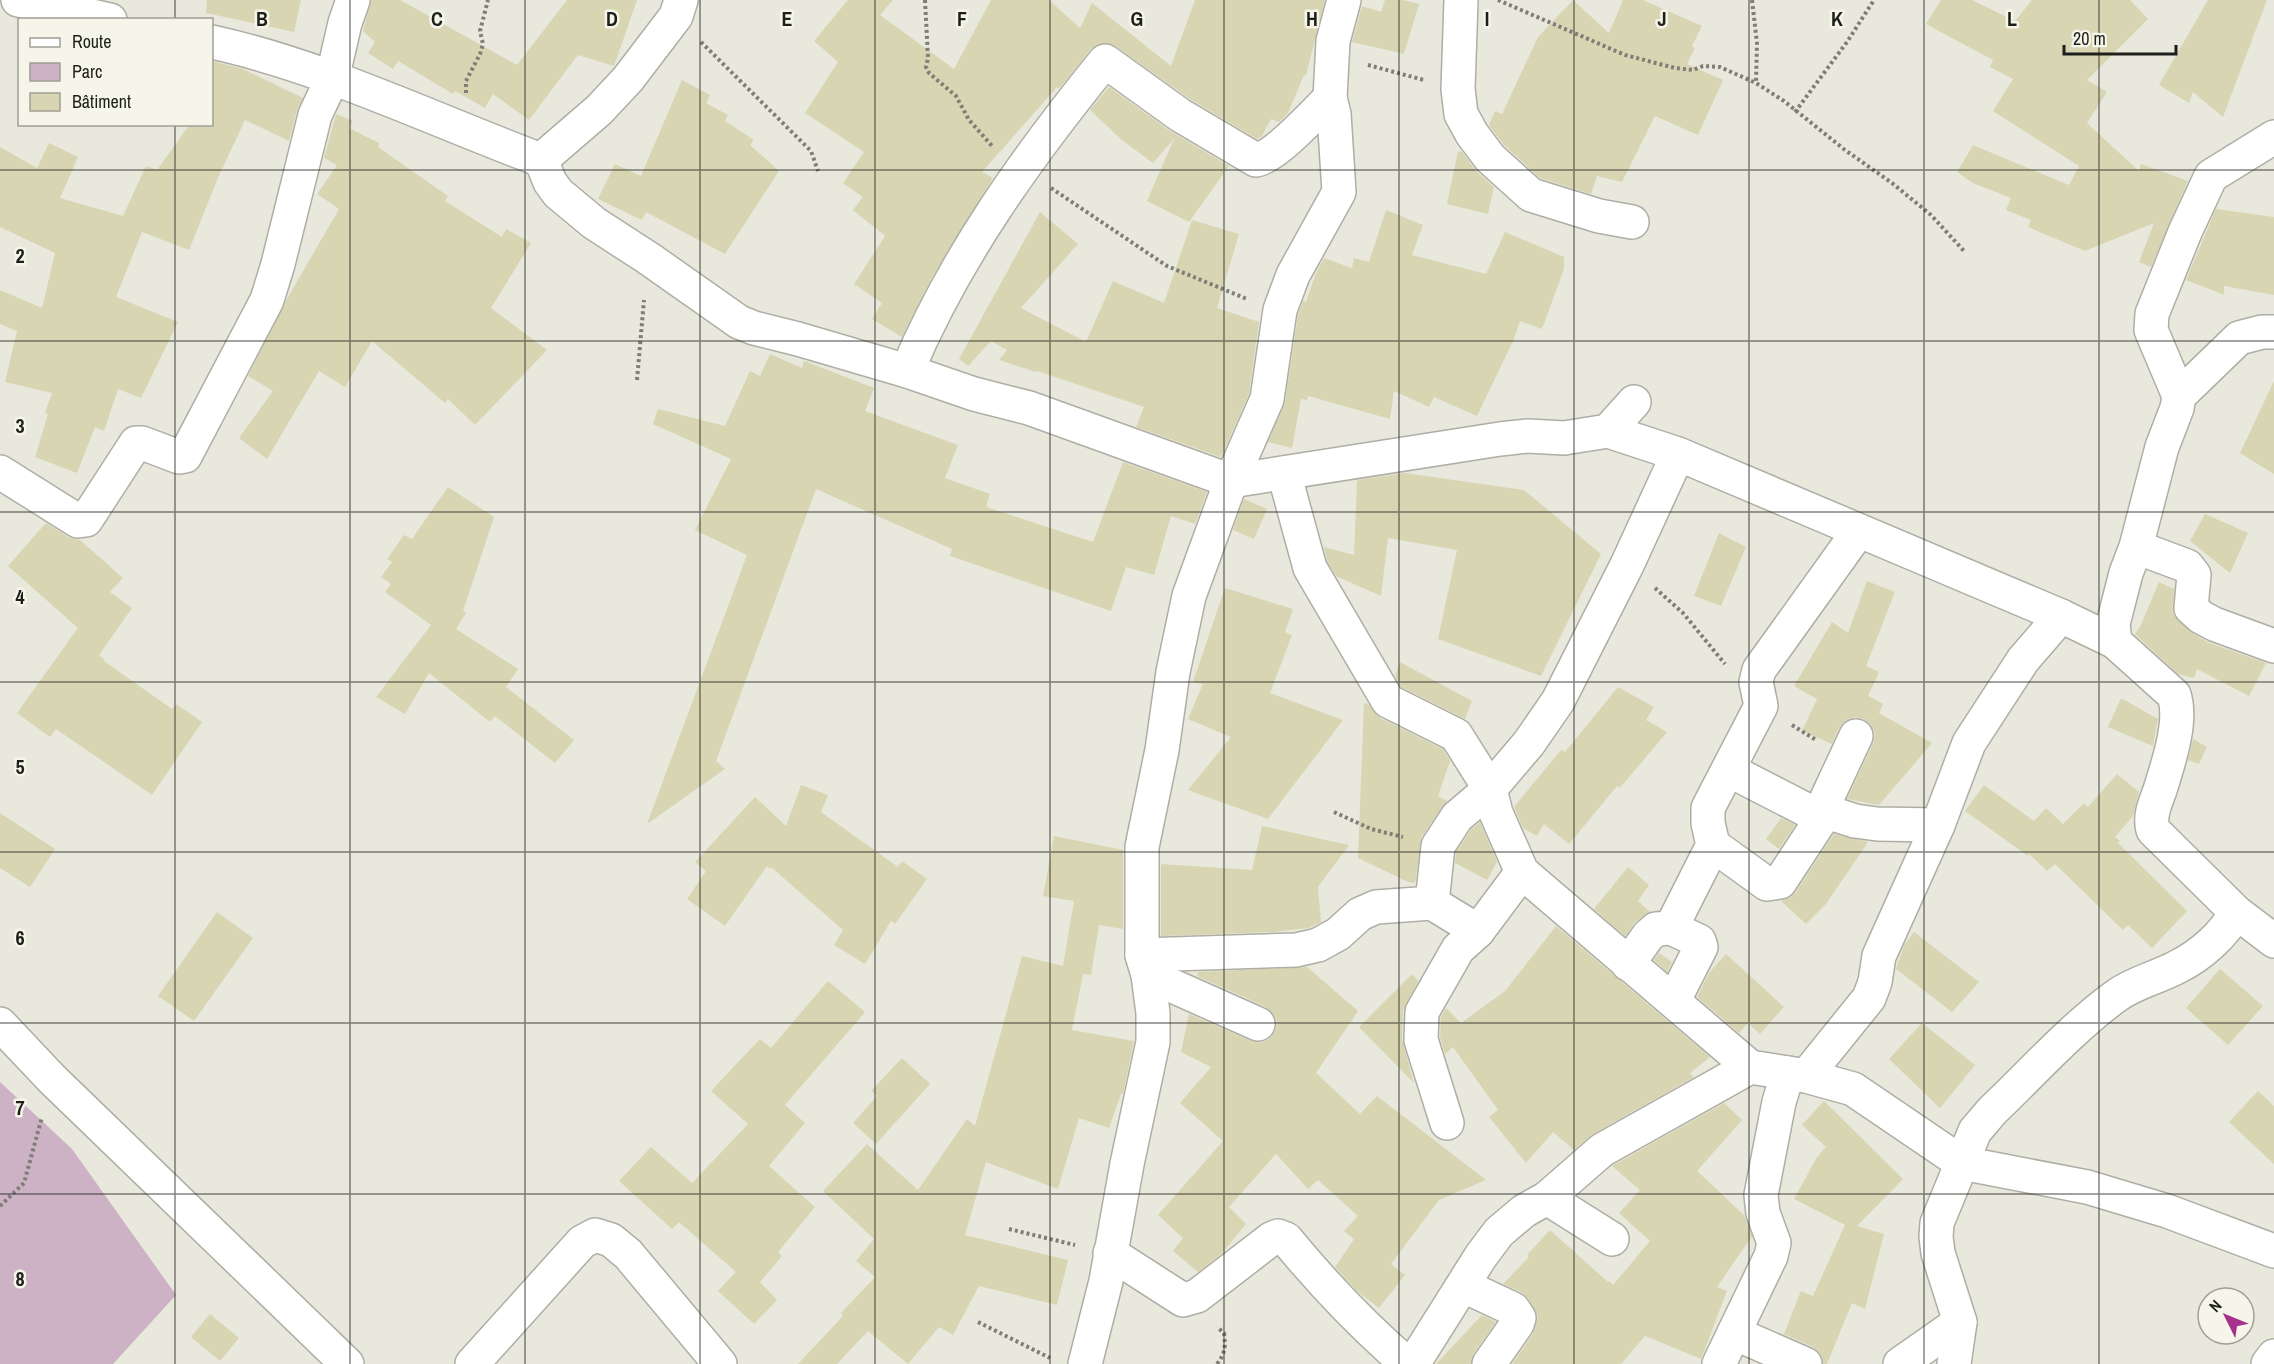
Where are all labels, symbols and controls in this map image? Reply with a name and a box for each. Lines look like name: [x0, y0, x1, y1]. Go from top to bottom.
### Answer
text: B: [256, 5, 268, 32]
text: C: [431, 5, 443, 32]
text: D: [606, 5, 618, 32]
text: E: [782, 5, 793, 32]
text: F: [957, 5, 967, 32]
text: G: [1131, 5, 1143, 32]
text: H: [1306, 5, 1318, 32]
text: I: [1485, 5, 1489, 32]
text: J: [1657, 5, 1667, 32]
text: K: [1831, 5, 1843, 32]
text: L: [2007, 5, 2017, 32]
legend: [18, 18, 213, 126]
scale bar: [2064, 18, 2176, 56]
text: 20 m: [2073, 26, 2106, 51]
text: Route: [72, 29, 111, 54]
text: Parc: [72, 59, 102, 84]
text: Bâtiment: [72, 89, 131, 114]
text: 2: [15, 242, 25, 269]
text: 3: [15, 412, 25, 439]
text: 4: [15, 583, 25, 610]
text: 5: [15, 753, 25, 780]
text: 6: [15, 924, 25, 951]
text: 7: [15, 1094, 25, 1121]
text: 8: [15, 1265, 25, 1292]
north arrow: [2196, 1286, 2256, 1346]
text: N: [2204, 1295, 2226, 1317]

